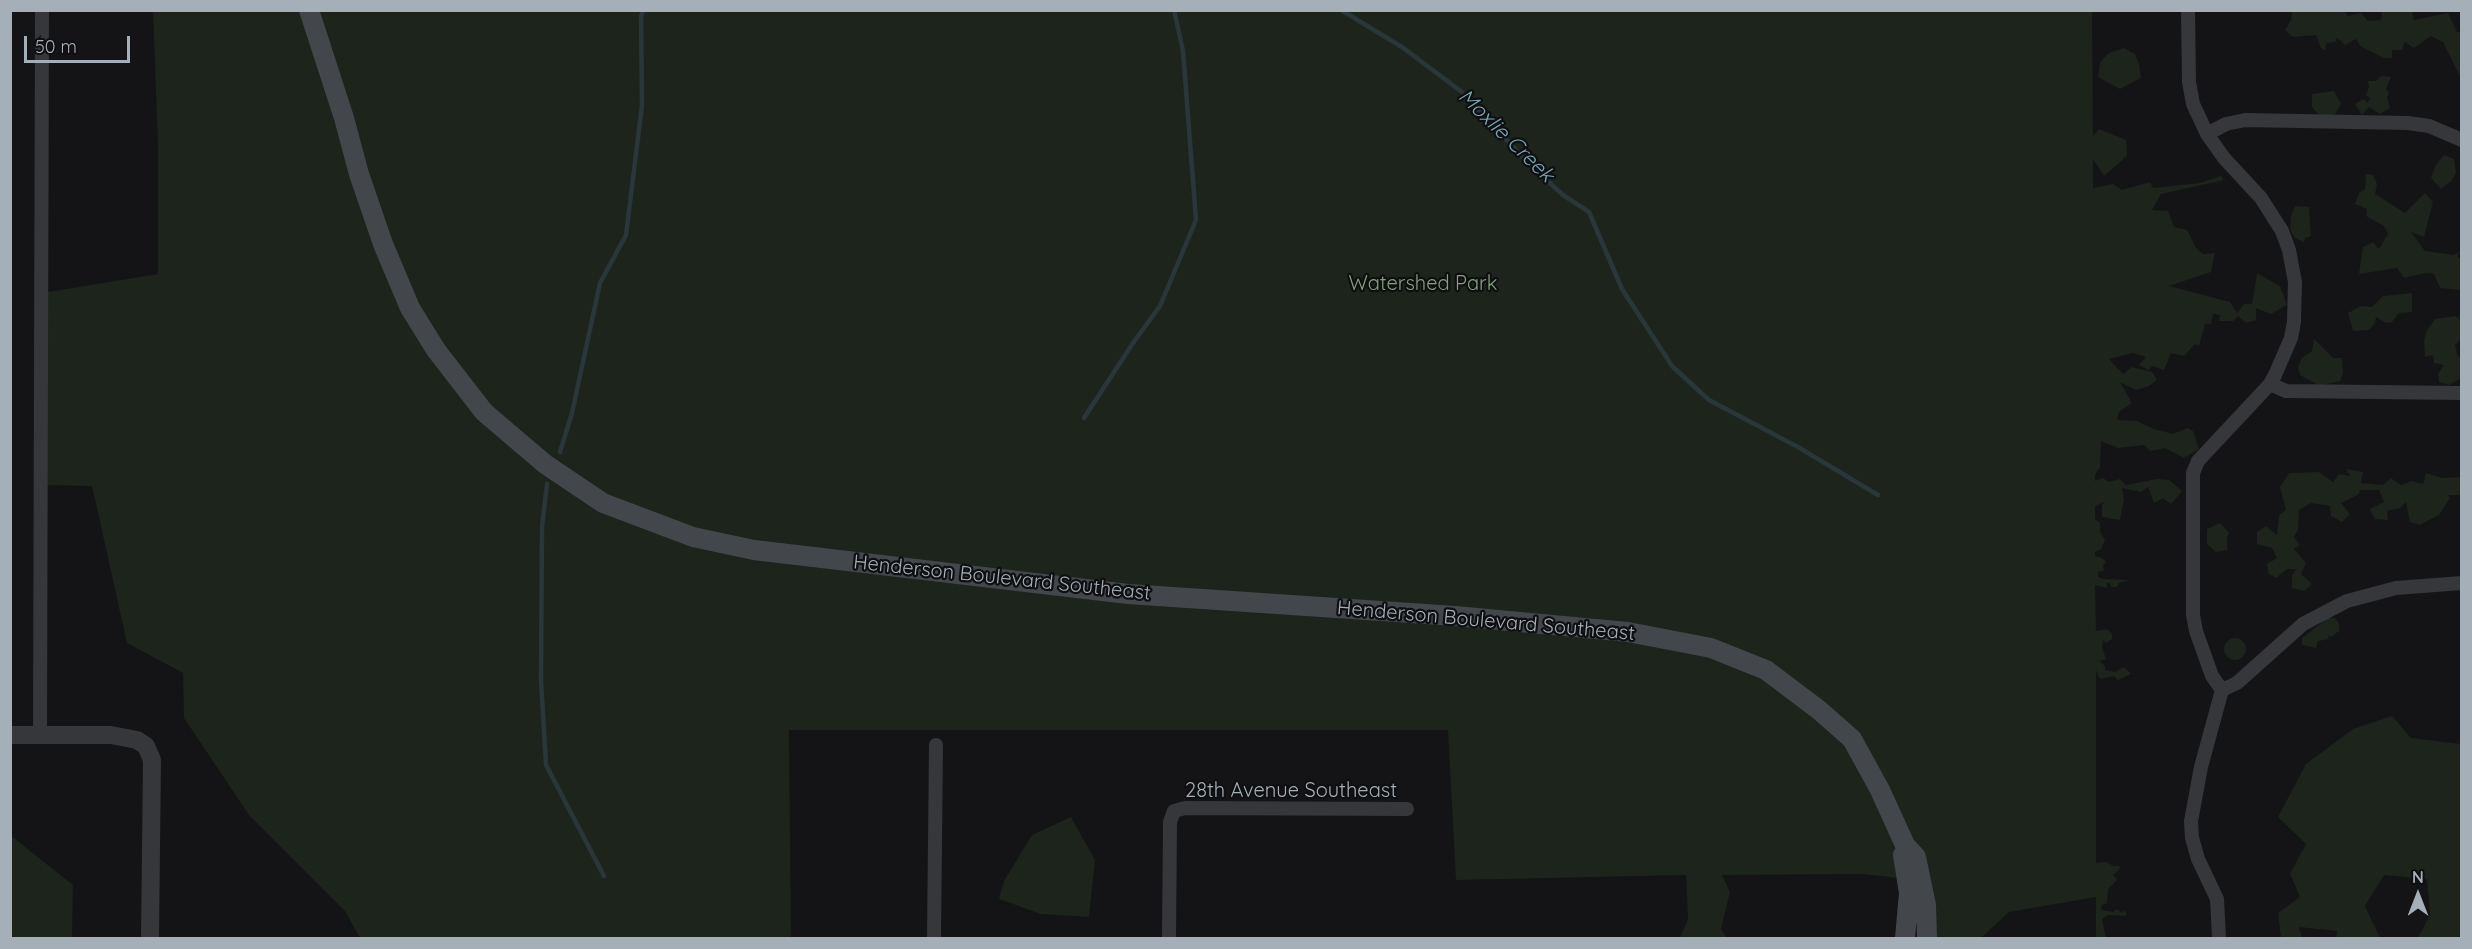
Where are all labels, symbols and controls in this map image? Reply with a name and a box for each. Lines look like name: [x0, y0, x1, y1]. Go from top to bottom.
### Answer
scale bar: [27, 24, 134, 62]
text: 50 m: [35, 35, 77, 58]
water label: Moxlie Creek: [1453, 84, 1559, 188]
park label: Watershed Park: [1349, 272, 1497, 296]
street label: Henderson Boulevard Southeast: [852, 550, 1152, 606]
street label: Henderson Boulevard Southeast: [1336, 596, 1636, 646]
street label: 28th Avenue Southeast: [1185, 779, 1397, 803]
north arrow: [2388, 865, 2448, 925]
text: N: [2412, 867, 2424, 887]

